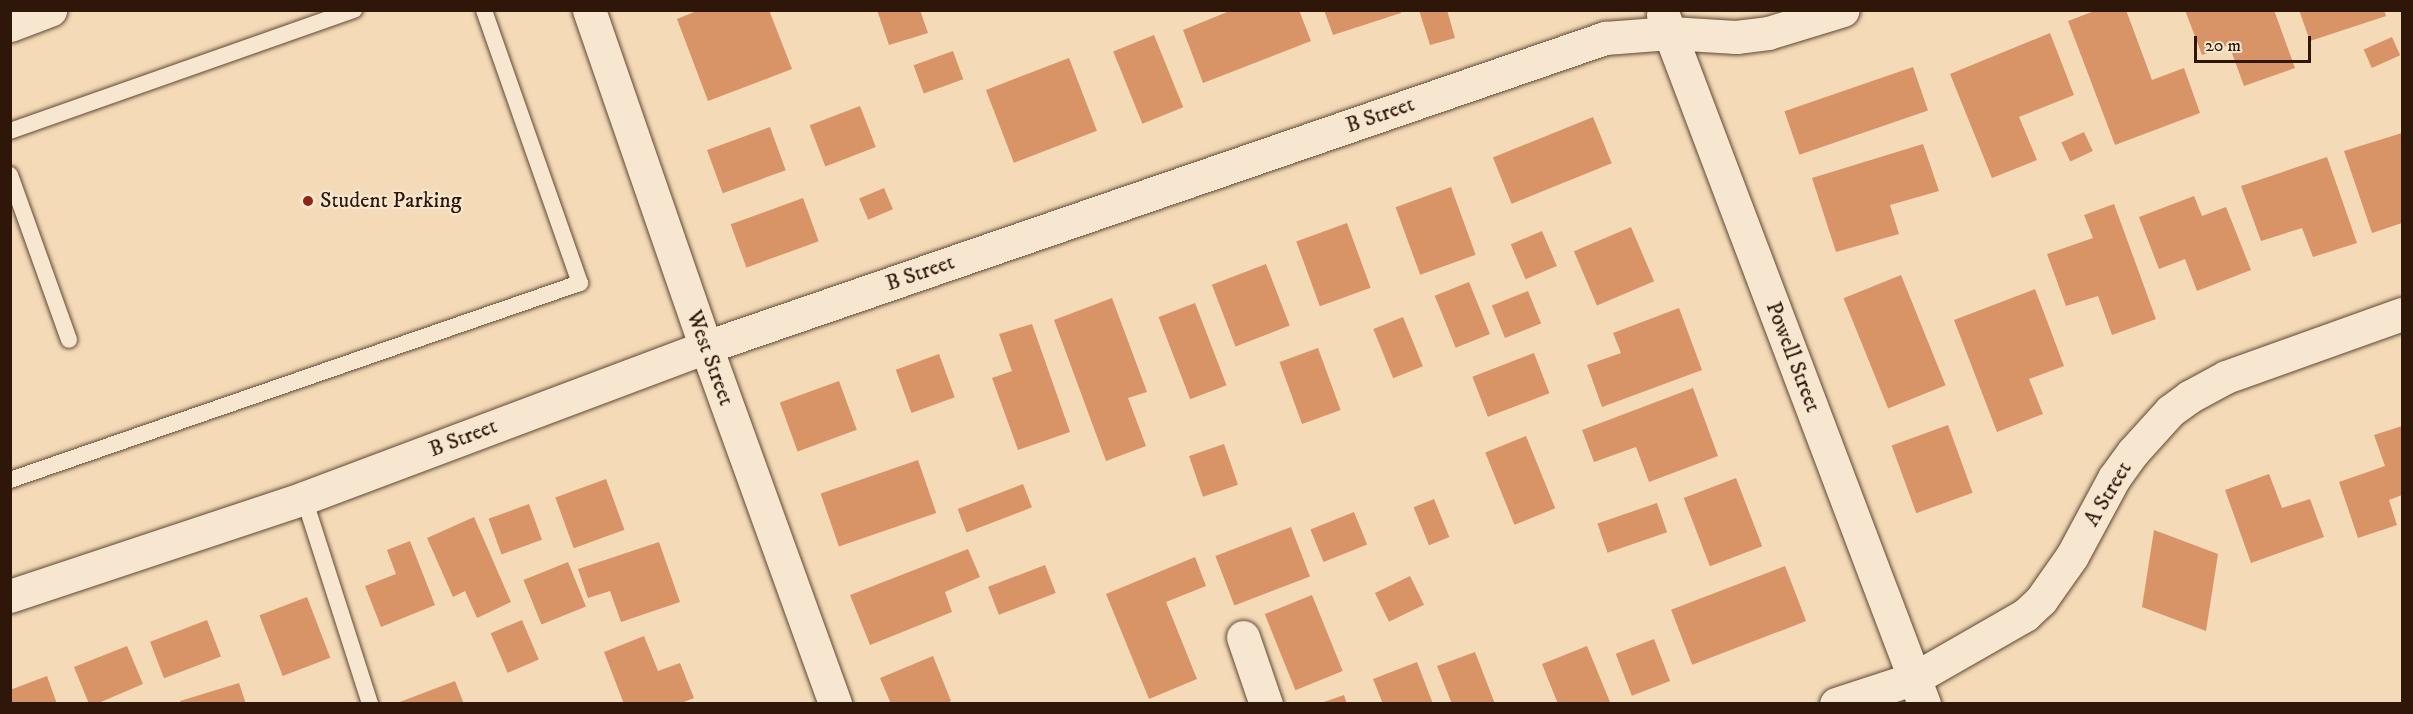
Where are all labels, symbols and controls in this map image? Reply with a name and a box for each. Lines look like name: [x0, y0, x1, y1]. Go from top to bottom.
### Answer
scale bar: [2197, 24, 2314, 62]
text: 20 m: [2205, 35, 2241, 57]
street label: B Street: [1342, 91, 1418, 139]
place label: Student Parking: [320, 188, 461, 214]
marker: Student Parking: [301, 194, 315, 208]
street label: B Street: [882, 249, 958, 297]
street label: Powell Street: [1760, 298, 1826, 416]
street label: West Street: [681, 307, 739, 409]
street label: B Street: [425, 413, 501, 463]
street label: A Street: [2078, 457, 2138, 531]

